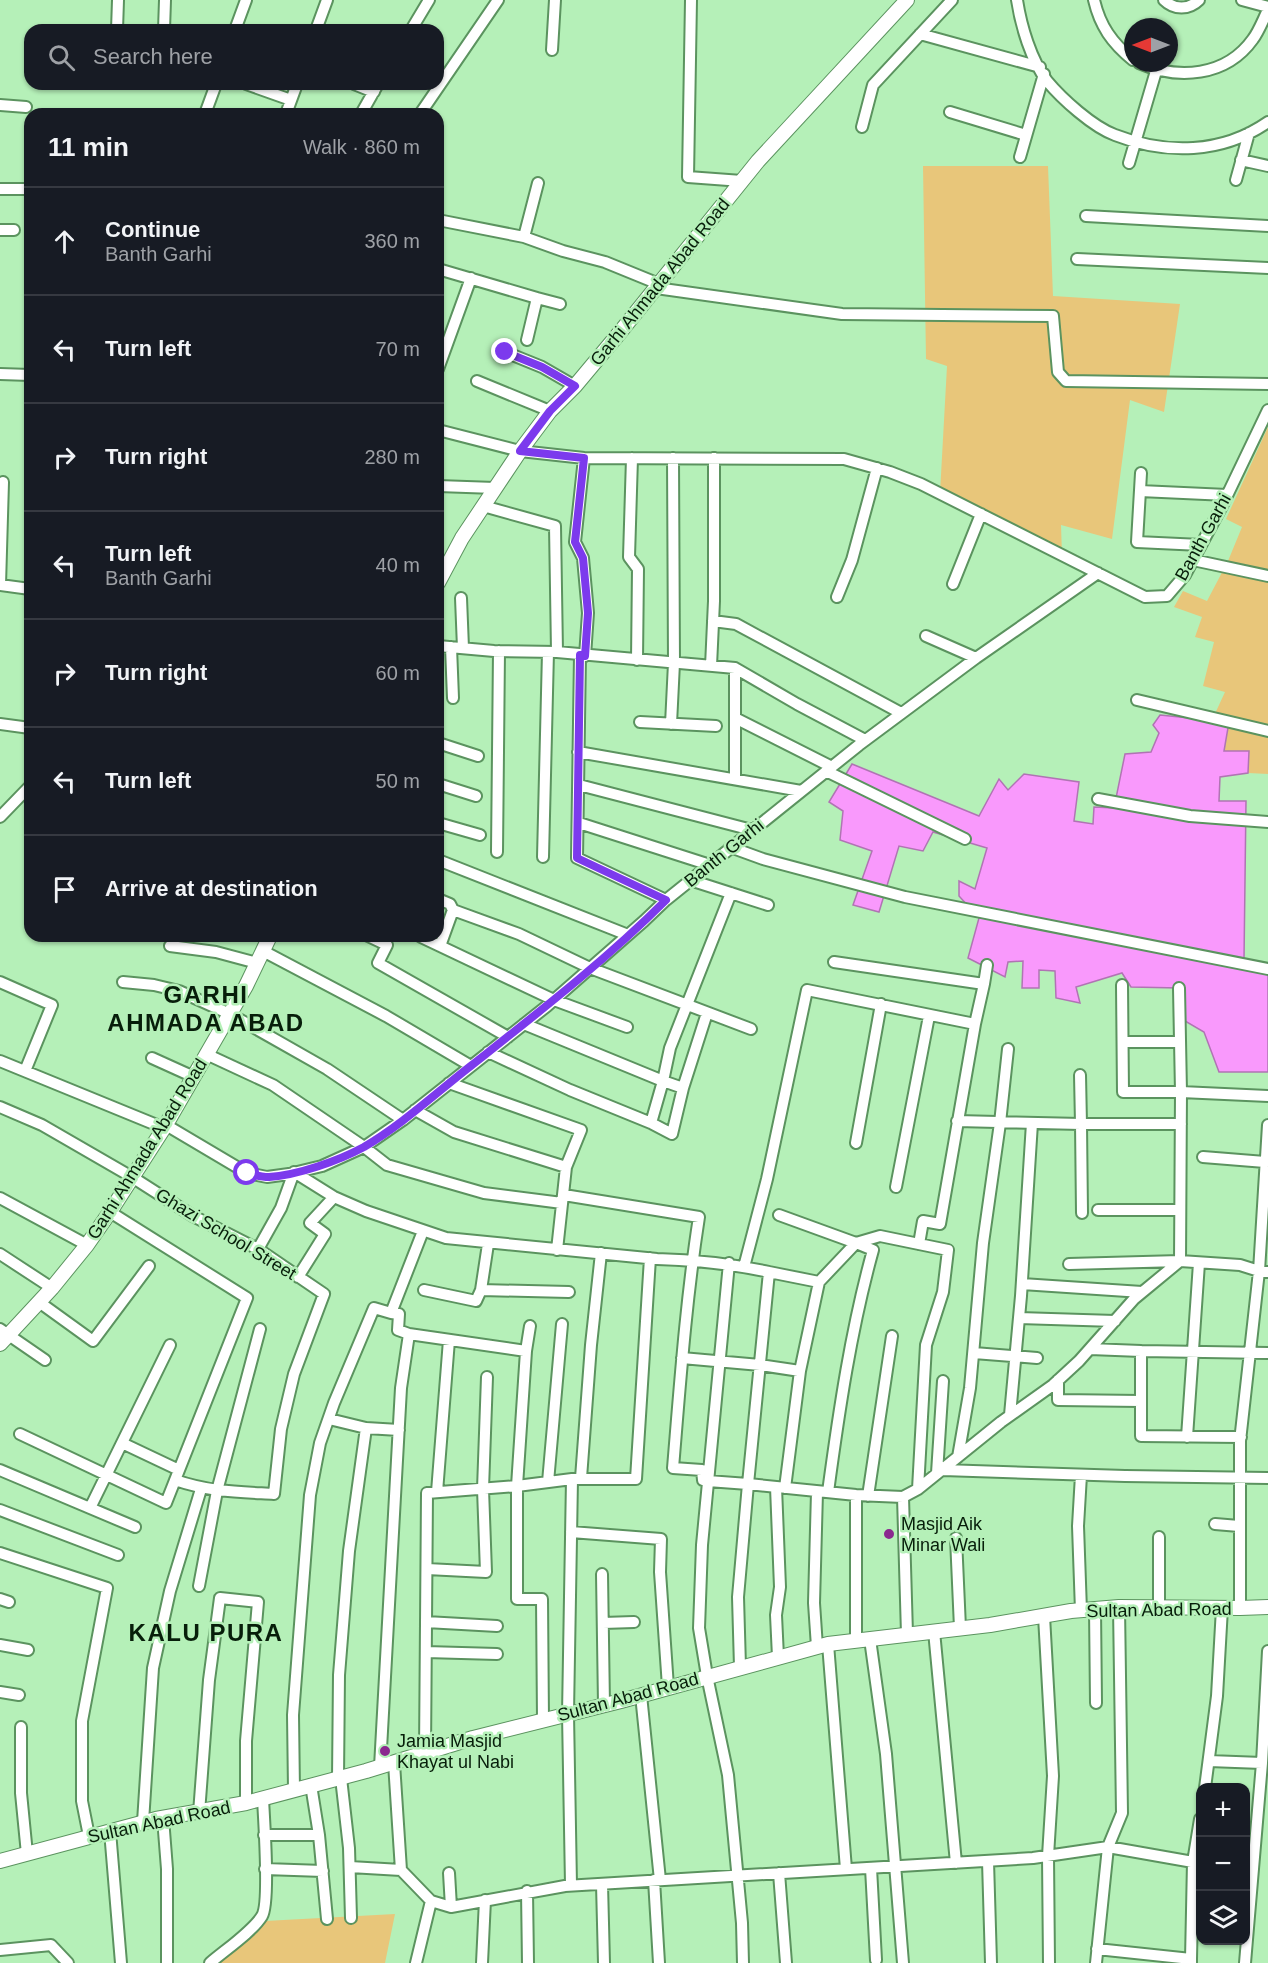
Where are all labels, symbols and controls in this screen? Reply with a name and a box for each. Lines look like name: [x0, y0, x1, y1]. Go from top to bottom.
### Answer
north arrow: [1124, 18, 1178, 72]
search box: [24, 24, 444, 90]
icon: search: [45, 41, 78, 74]
text: Search here: [93, 44, 213, 69]
text: 11 min: [48, 132, 129, 162]
text: Walk · 860 m: [303, 136, 420, 158]
street label: Garhi Ahmada Abad Road: [586, 194, 734, 370]
text: Continue: [105, 217, 200, 242]
icon: ahead: [48, 225, 81, 258]
text: 360 m: [364, 230, 420, 252]
text: Banth Garhi: [105, 243, 212, 265]
icon: left: [48, 333, 81, 366]
text: Turn left: [105, 336, 191, 361]
text: 70 m: [376, 338, 420, 360]
route end: [491, 338, 517, 364]
icon: right: [48, 441, 81, 474]
text: Turn right: [105, 444, 207, 469]
text: 280 m: [364, 446, 420, 468]
street label: Banth Garhi: [1171, 490, 1235, 584]
text: Turn left: [105, 541, 191, 566]
icon: left: [48, 549, 81, 582]
text: 40 m: [376, 554, 420, 576]
text: Banth Garhi: [105, 567, 212, 589]
icon: right: [48, 657, 81, 690]
text: Turn right: [105, 660, 207, 685]
text: 60 m: [376, 662, 420, 684]
icon: left: [48, 765, 81, 798]
text: Turn left: [105, 768, 191, 793]
text: 50 m: [376, 770, 420, 792]
street label: Banth Garhi: [680, 815, 768, 891]
icon: arrive: [48, 873, 81, 906]
text: Arrive at destination: [105, 876, 318, 901]
district label: GARHI AHMADA ABAD: [107, 981, 305, 1036]
street label: Garhi Ahmada Abad Road: [83, 1055, 211, 1243]
route start: [233, 1159, 259, 1185]
street label: Ghazi School Street: [152, 1184, 300, 1284]
place label: Masjid Aik Minar Wali: [901, 1514, 985, 1555]
marker: Masjid Aik Minar Wali: [882, 1527, 896, 1541]
street label: Sultan Abad Road: [1086, 1599, 1232, 1621]
district label: KALU PURA: [129, 1619, 283, 1646]
street label: Sultan Abad Road: [555, 1669, 701, 1725]
place label: Jamia Masjid Khayat ul Nabi: [397, 1731, 514, 1772]
marker: Jamia Masjid Khayat ul Nabi: [378, 1744, 392, 1758]
map controls: [1196, 1783, 1250, 1945]
button: +: [1196, 1783, 1250, 1837]
street label: Sultan Abad Road: [86, 1797, 232, 1847]
button: −: [1196, 1837, 1250, 1891]
button: layers: [1196, 1891, 1250, 1945]

